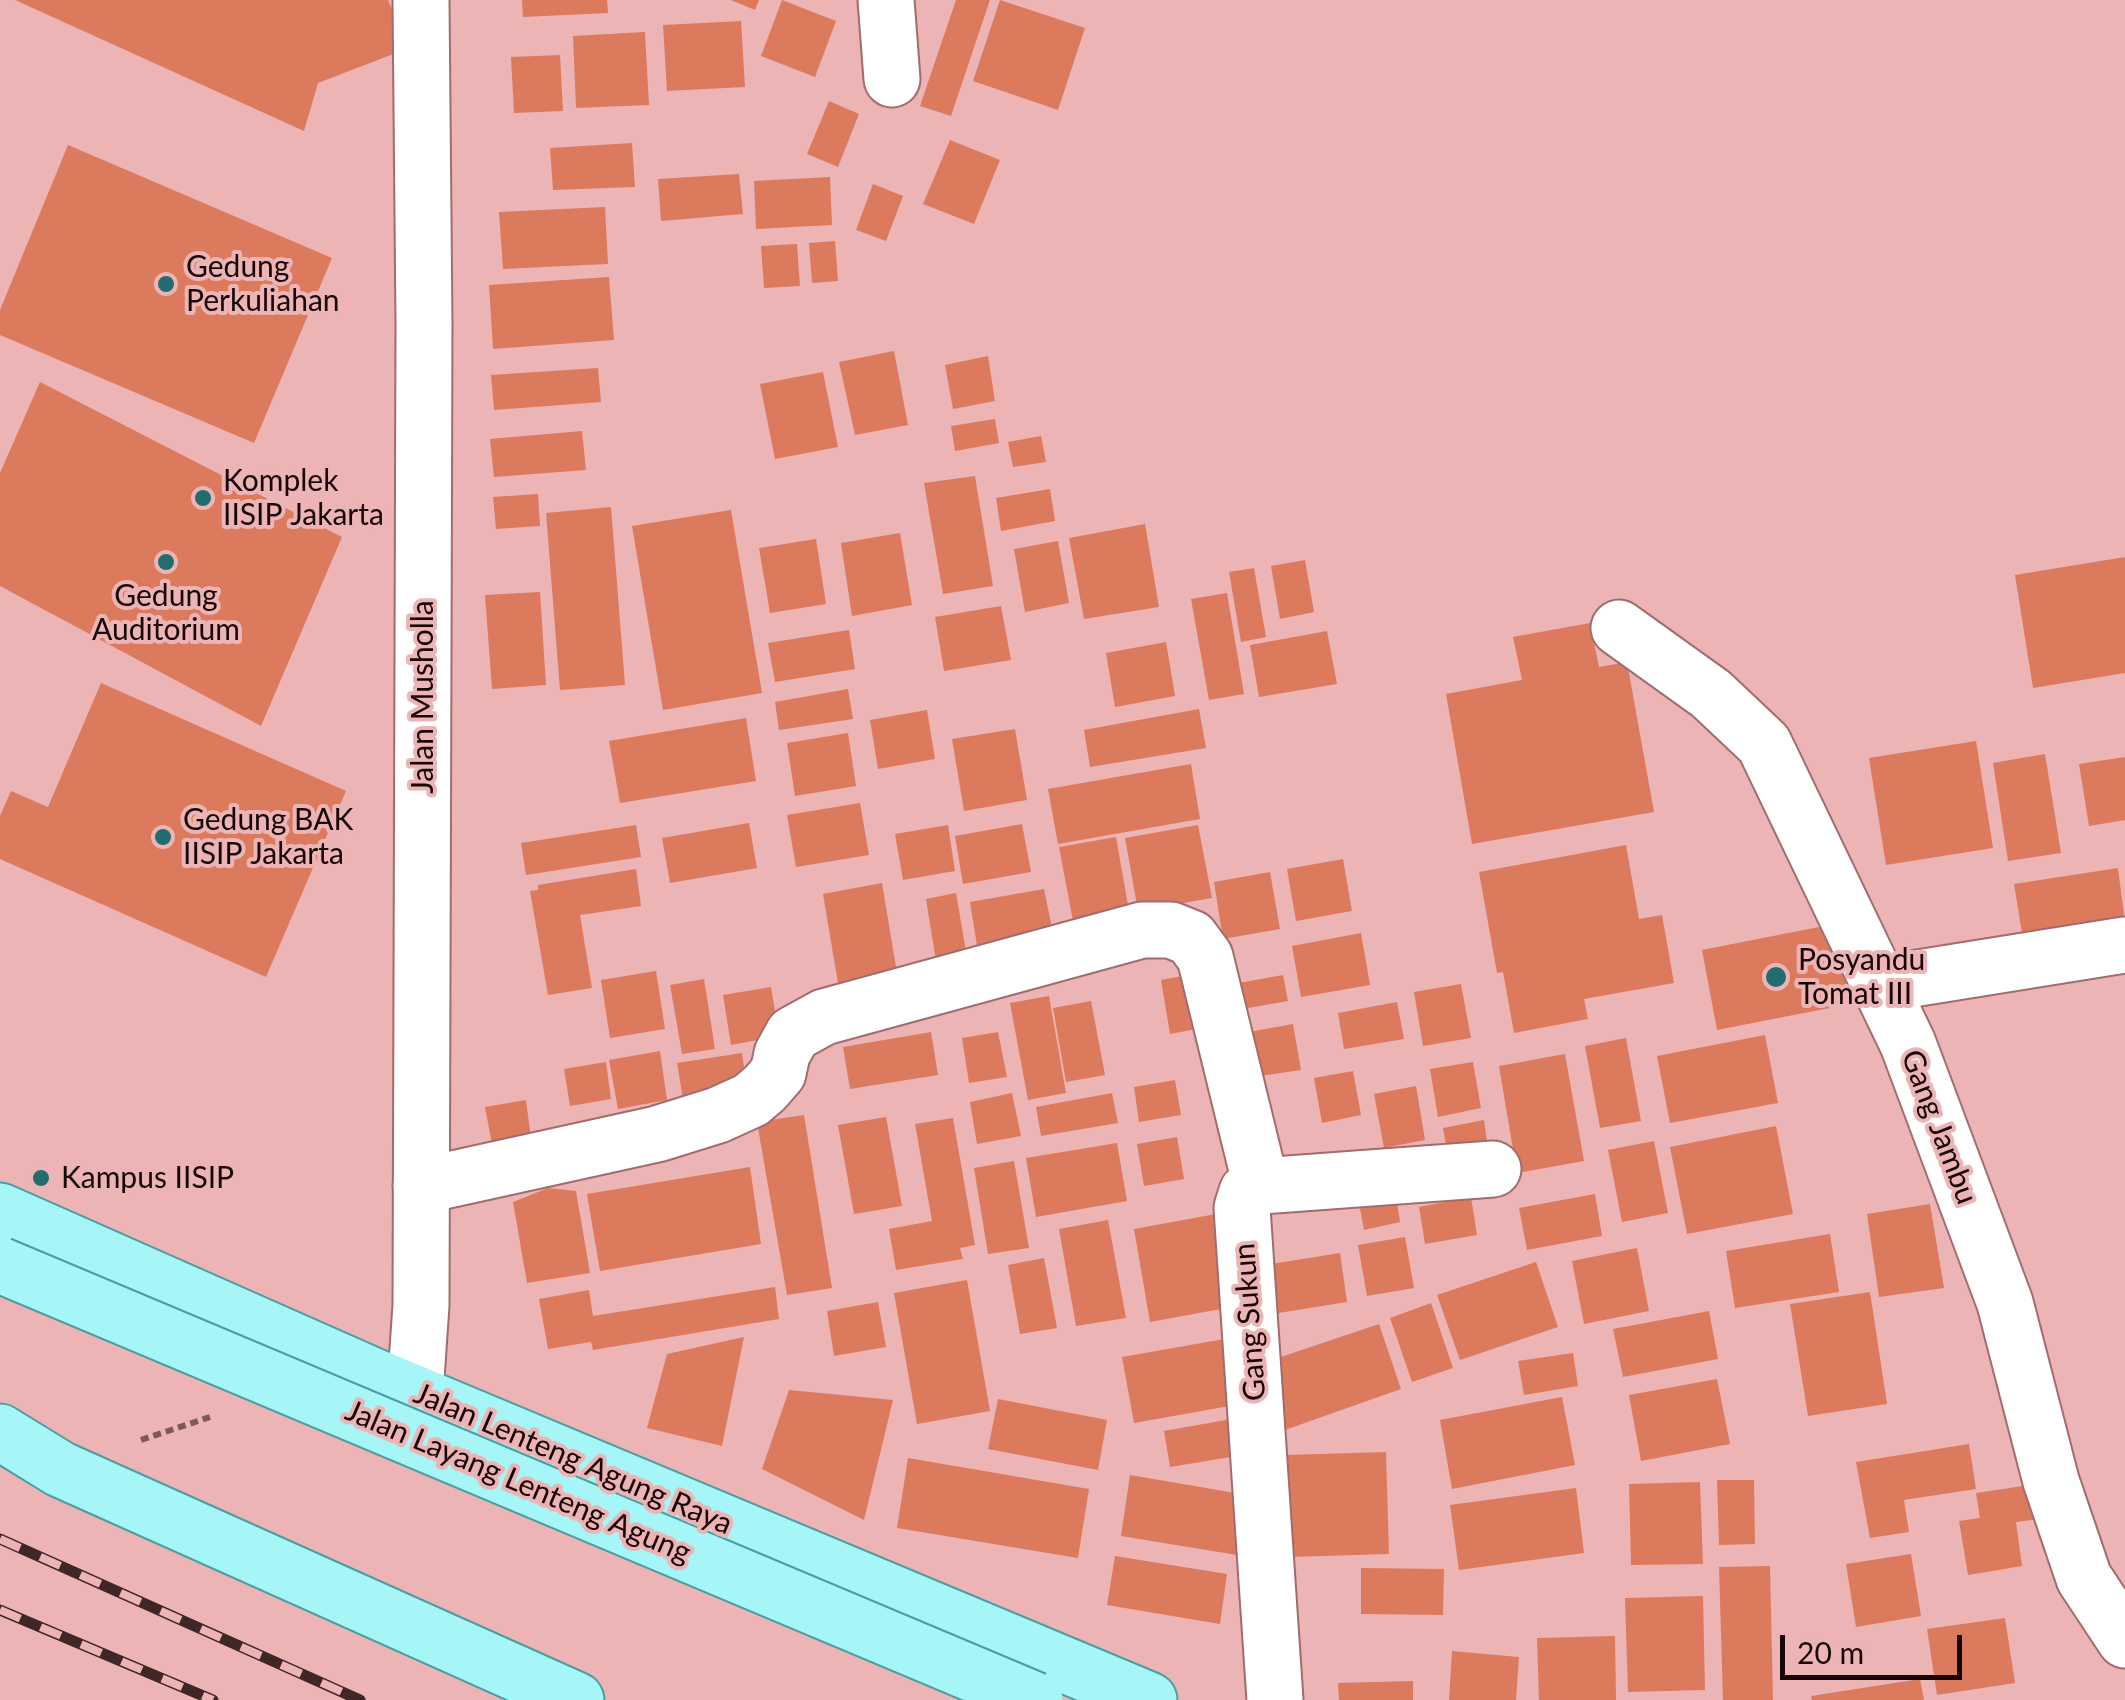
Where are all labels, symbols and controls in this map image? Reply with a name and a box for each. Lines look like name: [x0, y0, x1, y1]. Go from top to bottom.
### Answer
place label: Gedung Perkuliahan: [186, 249, 340, 320]
marker: Gedung Perkuliahan: [155, 273, 177, 295]
place label: Komplek IISIP Jakarta: [223, 463, 384, 534]
marker: Komplek IISIP Jakarta: [192, 487, 214, 509]
marker: Gedung Auditorium: [155, 551, 177, 573]
place label: Gedung Auditorium: [92, 578, 240, 648]
street label: Jalan Musholla: [405, 600, 441, 794]
place label: Gedung BAK IISIP Jakarta: [183, 802, 353, 872]
marker: Gedung BAK IISIP Jakarta: [152, 826, 174, 848]
place label: Posyandu Tomat III: [1798, 942, 1925, 1012]
marker: Posyandu Tomat III: [1763, 964, 1789, 990]
street label: Gang Jambu: [1893, 1045, 1985, 1209]
place label: Kampus IISIP: [61, 1160, 234, 1196]
marker: Kampus IISIP: [30, 1167, 52, 1189]
street label: Gang Sukun: [1227, 1242, 1273, 1402]
street label: Jalan Lenteng Agung Raya: [408, 1376, 738, 1542]
street label: Jalan Layang Lenteng Agung: [340, 1393, 696, 1571]
scale bar: [1785, 1615, 1968, 1677]
text: 20 m: [1797, 1634, 1864, 1670]

